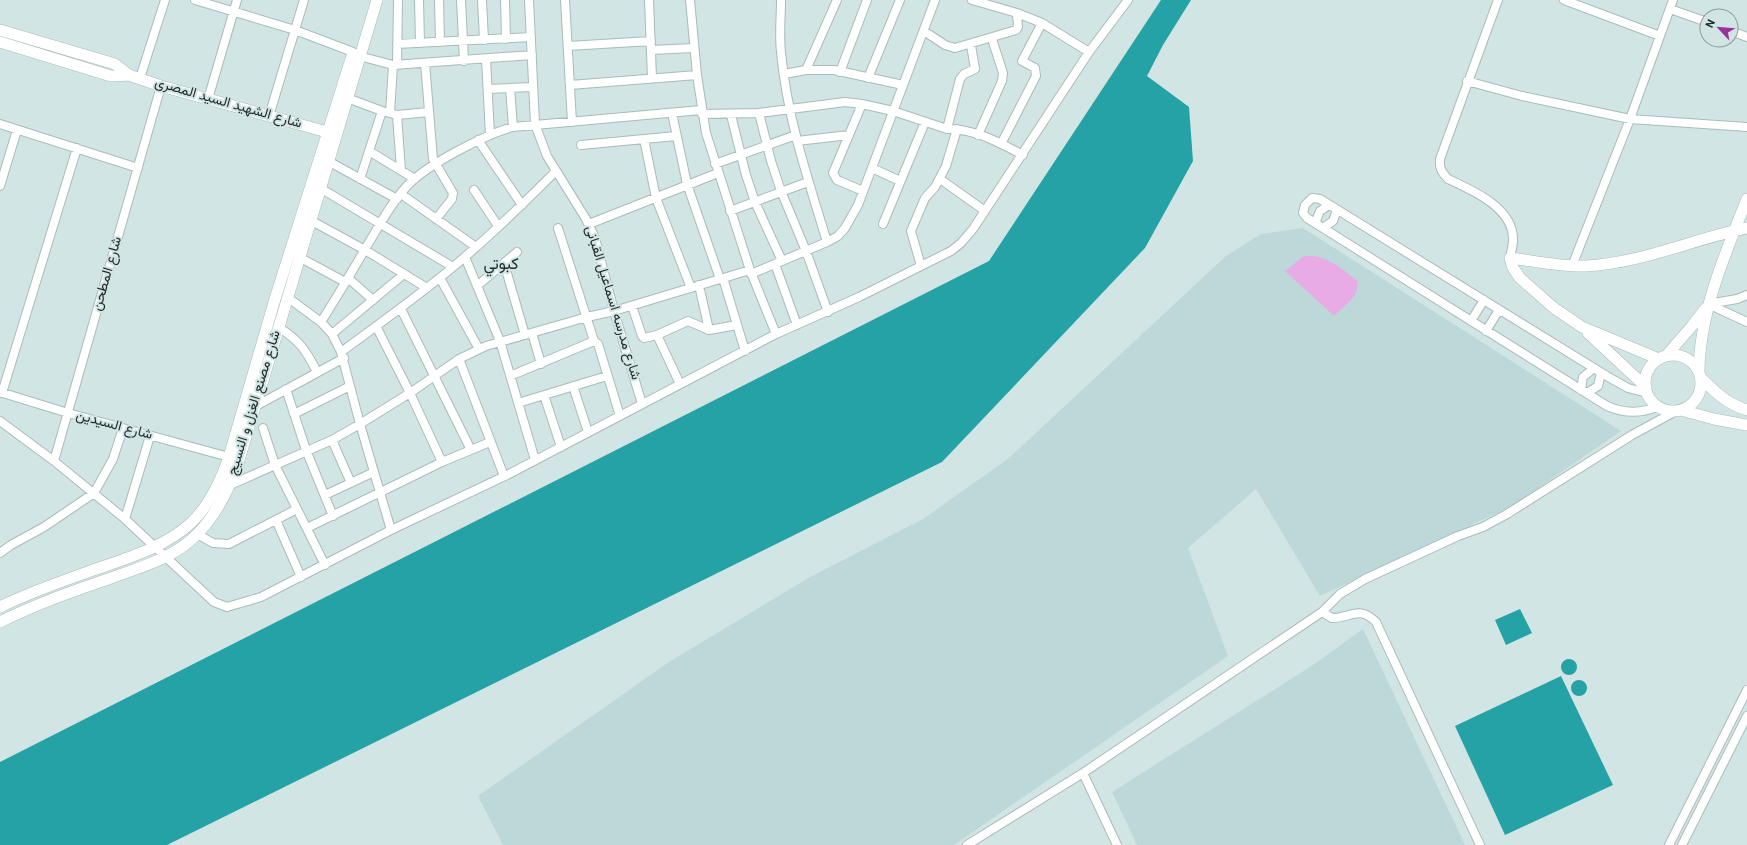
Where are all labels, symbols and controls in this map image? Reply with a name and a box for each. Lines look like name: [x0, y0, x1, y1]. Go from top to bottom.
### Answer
north arrow: [1699, 8, 1739, 48]
text: N: [1702, 17, 1721, 31]
street label: شارع الشهيد السيد المصرى: [152, 72, 304, 136]
street label: شارع مدرسه اسماعيل القبانى: [578, 223, 646, 383]
street label: شارع المطحن: [87, 234, 129, 314]
district label: كبوتي: [483, 253, 519, 278]
street label: شارع مصنع الغزل و النسيج: [222, 328, 288, 478]
street label: شارع السيدين: [73, 405, 155, 447]

